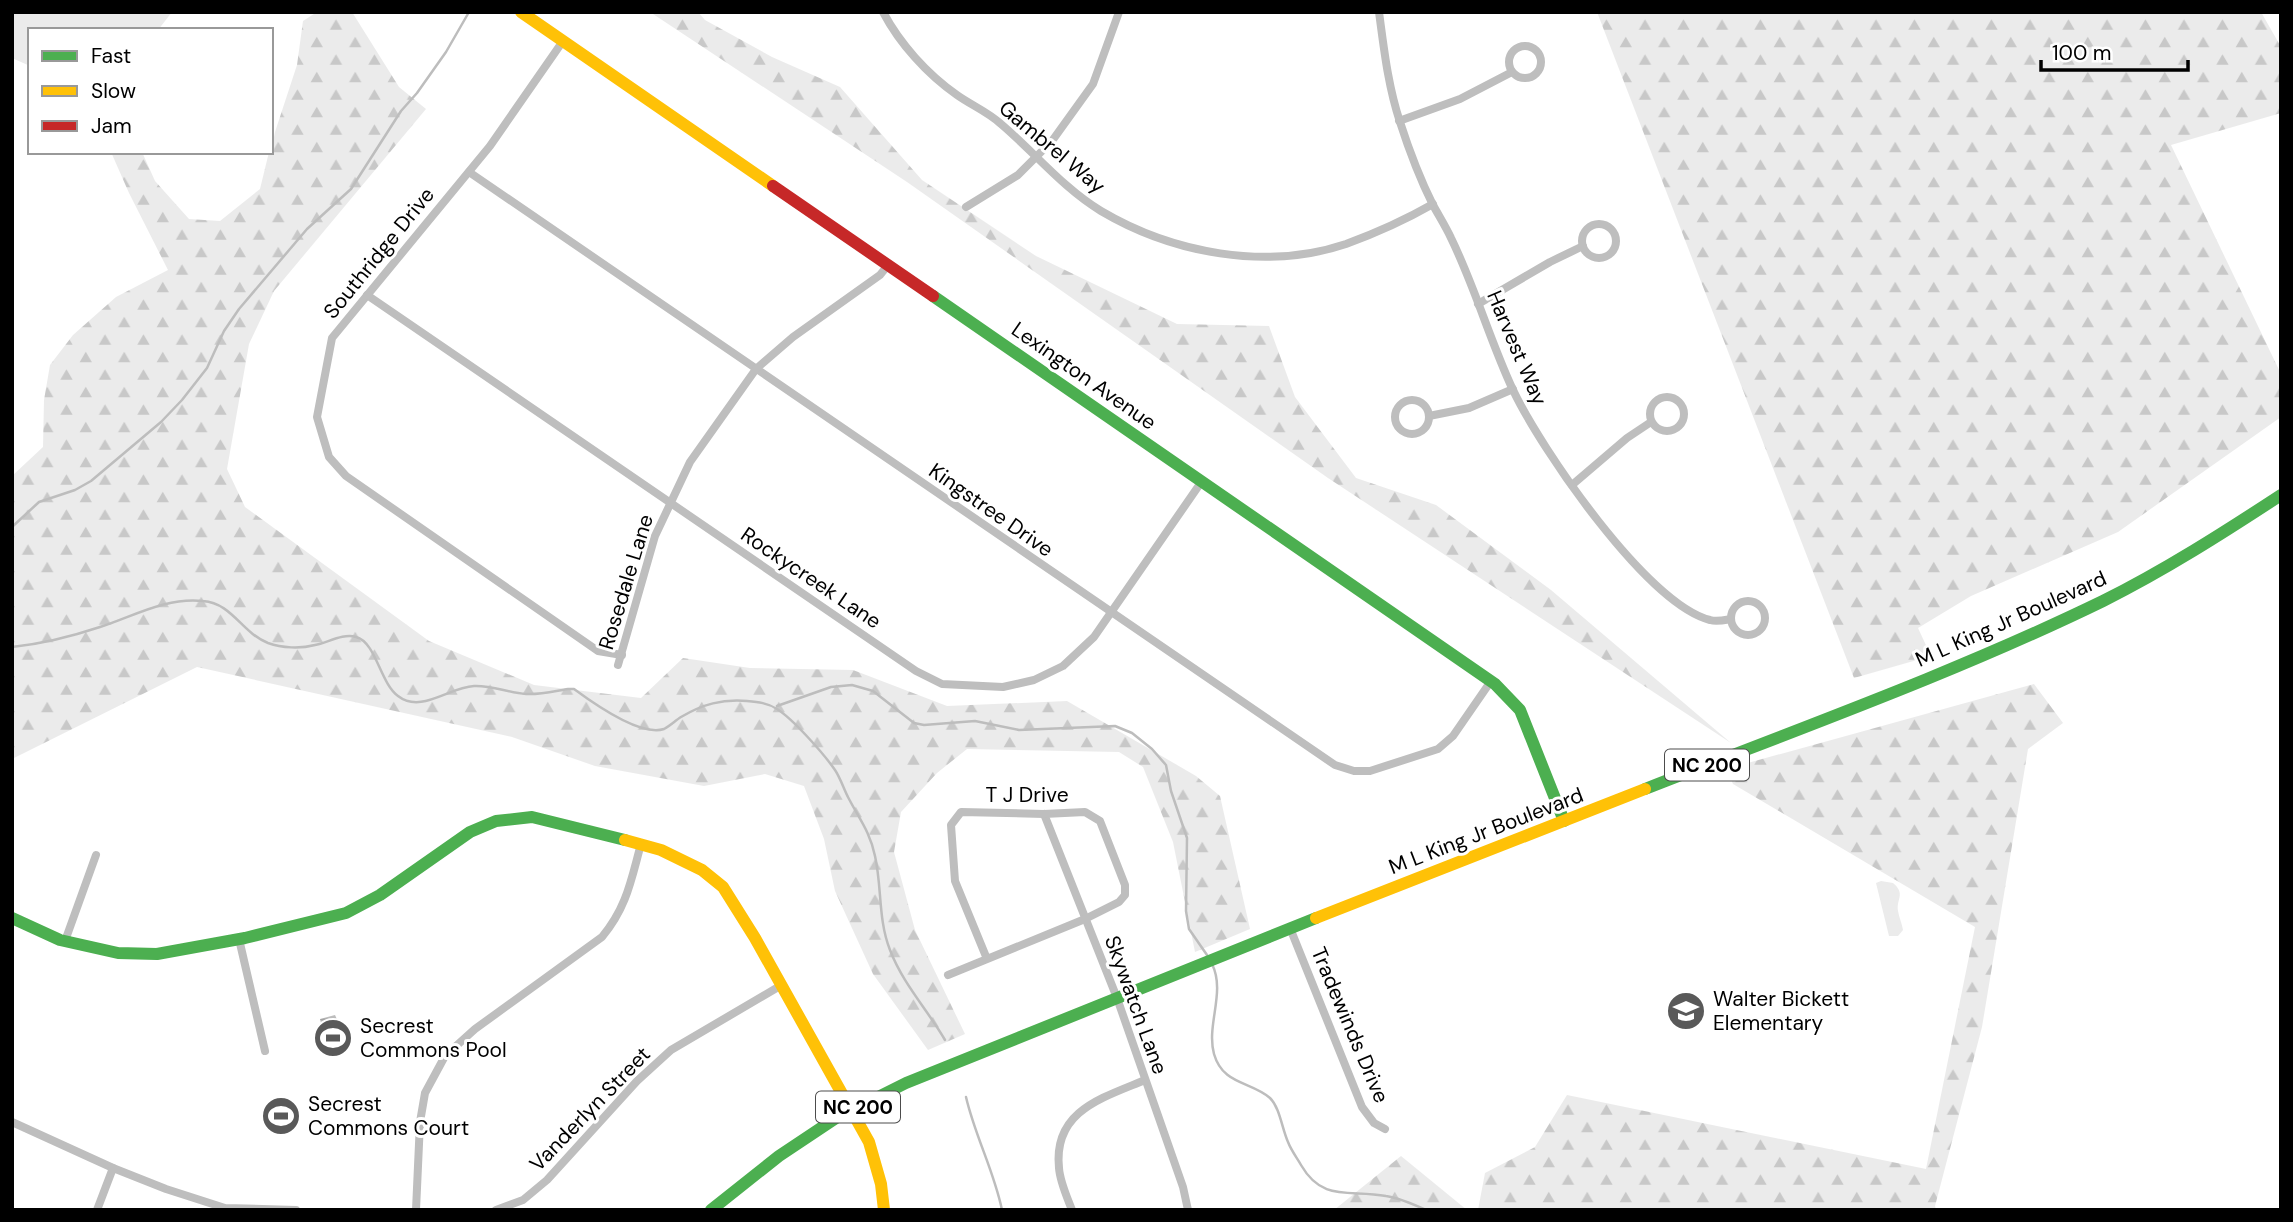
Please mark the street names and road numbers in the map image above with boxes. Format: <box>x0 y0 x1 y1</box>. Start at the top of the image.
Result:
street label: Gambrel Way <box>993 94 1111 200</box>
street label: Southridge Drive <box>317 181 441 325</box>
street label: Harvest Way <box>1480 286 1554 410</box>
street label: Lexington Avenue <box>1006 316 1162 436</box>
street label: Kingstree Drive <box>923 457 1059 563</box>
street label: Rosedale Lane <box>592 511 660 653</box>
street label: Rockycreek Lane <box>735 521 887 635</box>
street label: M L King Jr Boulevard <box>1911 564 2111 674</box>
road number: NC 200 <box>1665 750 1749 780</box>
street label: T J Drive <box>985 781 1069 809</box>
street label: M L King Jr Boulevard <box>1385 781 1587 881</box>
street label: Skywatch Lane <box>1098 932 1174 1078</box>
street label: Tradewinds Drive <box>1305 943 1395 1107</box>
street label: Vanderlyn Street <box>523 1041 657 1177</box>
road number: NC 200 <box>816 1092 900 1122</box>

